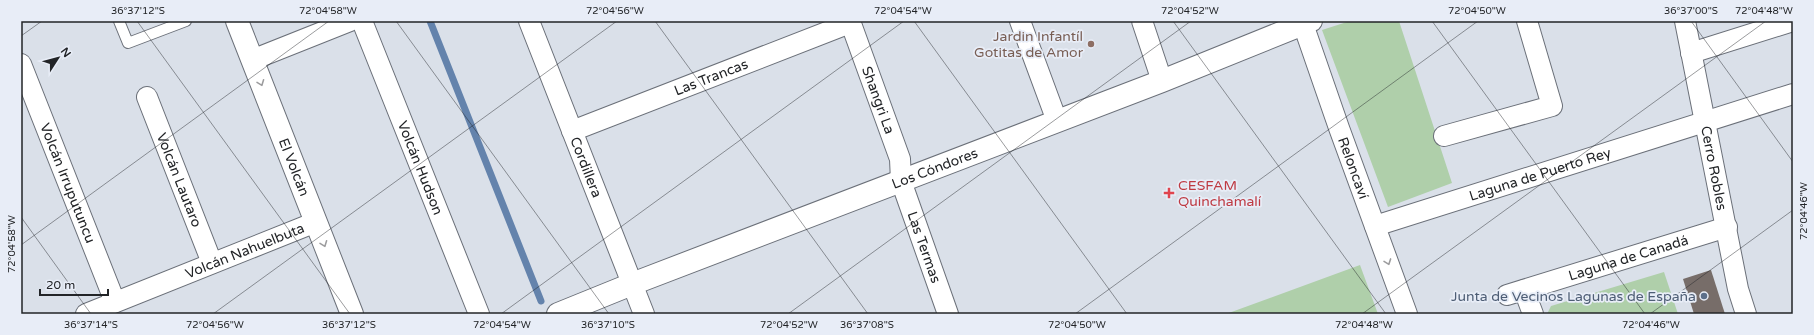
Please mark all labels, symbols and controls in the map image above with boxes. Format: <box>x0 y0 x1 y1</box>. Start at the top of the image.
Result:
text: 36°37'12"S <box>111 5 165 17</box>
text: 72°04'58"W <box>299 5 357 17</box>
text: 72°04'56"W <box>586 5 644 17</box>
text: 72°04'54"W <box>874 5 932 17</box>
text: 72°04'52"W <box>1161 5 1219 17</box>
text: 72°04'50"W <box>1448 5 1506 17</box>
text: 36°37'00"S <box>1664 5 1718 17</box>
text: 72°04'48"W <box>1735 5 1793 17</box>
place label: Jardin Infantíl Gotitas de Amor <box>974 28 1084 61</box>
north arrow <box>38 38 78 78</box>
marker: Jardin Infantíl Gotitas de Amor <box>1086 39 1096 49</box>
text: N <box>58 45 74 60</box>
street label: Las Trancas <box>672 55 751 99</box>
street label: Shangri La <box>859 64 899 136</box>
one-way arrow <box>257 80 265 87</box>
street label: Volcán Hudson <box>394 118 447 217</box>
street label: Volcán Irruputuncu <box>37 121 99 245</box>
street label: Cerro Robles <box>1697 124 1731 212</box>
street label: Volcán Lautaro <box>153 130 206 229</box>
street label: Cordillera <box>567 134 606 200</box>
street label: Reloncaví <box>1335 135 1373 202</box>
street label: El Volcán <box>275 136 313 199</box>
street label: Laguna de Puerto Rey <box>1467 143 1613 204</box>
street label: Los Cóndores <box>889 144 980 192</box>
place label: CESFAM Quinchamalí <box>1178 177 1262 210</box>
text: 72°04'46"W <box>1798 182 1810 240</box>
marker: CESFAM Quinchamalí <box>1163 187 1175 199</box>
street label: Las Termas <box>904 209 945 286</box>
text: 72°04'58"W <box>6 215 18 273</box>
street label: Volcán Nahuelbuta <box>183 219 307 282</box>
street label: Laguna de Canadá <box>1566 231 1690 284</box>
one-way arrow <box>319 240 327 247</box>
one-way arrow <box>1383 259 1391 266</box>
scale bar <box>40 271 108 297</box>
text: 20 m <box>46 278 75 292</box>
place label: Junta de Vecinos Lagunas de España <box>1451 288 1696 305</box>
marker: Junta de Vecinos Lagunas de España <box>1699 291 1709 301</box>
text: 36°37'14"S <box>64 319 118 331</box>
text: 72°04'56"W <box>186 319 244 331</box>
text: 36°37'12"S <box>322 319 376 331</box>
text: 72°04'54"W <box>473 319 531 331</box>
text: 36°37'10"S <box>581 319 635 331</box>
text: 72°04'52"W <box>760 319 818 331</box>
text: 36°37'08"S <box>840 319 894 331</box>
text: 72°04'50"W <box>1048 319 1106 331</box>
text: 72°04'48"W <box>1335 319 1393 331</box>
text: 72°04'46"W <box>1622 319 1680 331</box>

